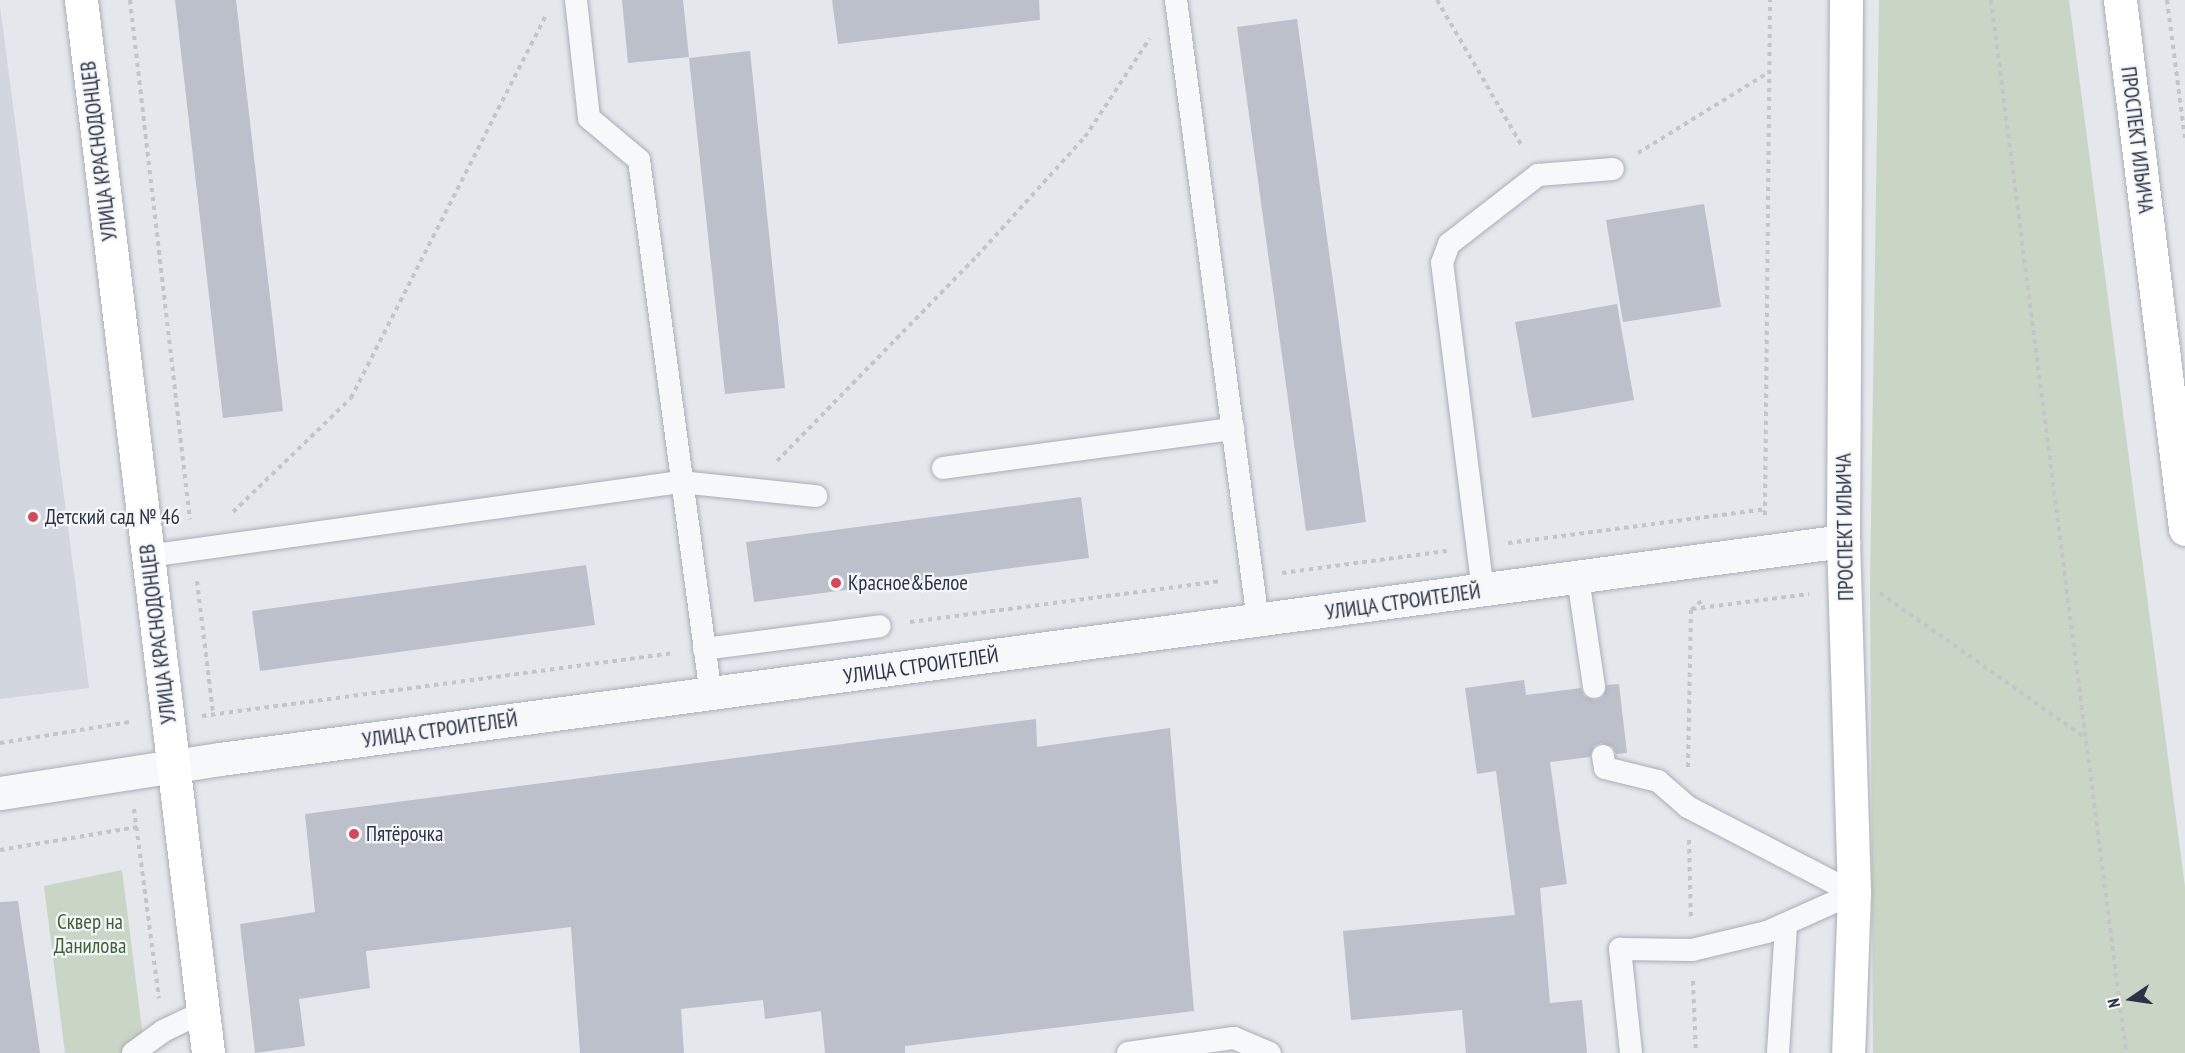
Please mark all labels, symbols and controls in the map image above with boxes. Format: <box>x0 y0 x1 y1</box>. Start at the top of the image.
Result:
street label: УЛИЦА КРАСНОДОНЦЕВ <box>75 59 123 243</box>
street label: ПРОСПЕКТ ИЛЬИЧА <box>2115 65 2159 215</box>
street label: ПРОСПЕКТ ИЛЬИЧА <box>1831 453 1859 601</box>
place label: Детский сад № 46 <box>45 504 180 530</box>
marker: Детский сад № 46 <box>26 510 40 524</box>
street label: УЛИЦА КРАСНОДОНЦЕВ <box>134 542 182 726</box>
place label: Красное&Белое <box>848 570 968 596</box>
marker: Красное&Белое <box>829 576 843 590</box>
street label: УЛИЦА СТРОИТЕЛЕЙ <box>1323 579 1483 625</box>
street label: УЛИЦА СТРОИТЕЛЕЙ <box>841 643 1001 689</box>
street label: УЛИЦА СТРОИТЕЛЕЙ <box>360 707 520 753</box>
place label: Пятёрочка <box>366 821 443 847</box>
marker: Пятёрочка <box>347 827 361 841</box>
park label: Сквер на Данилова <box>54 909 126 959</box>
north arrow <box>2101 969 2161 1029</box>
text: N <box>2103 997 2124 1010</box>

